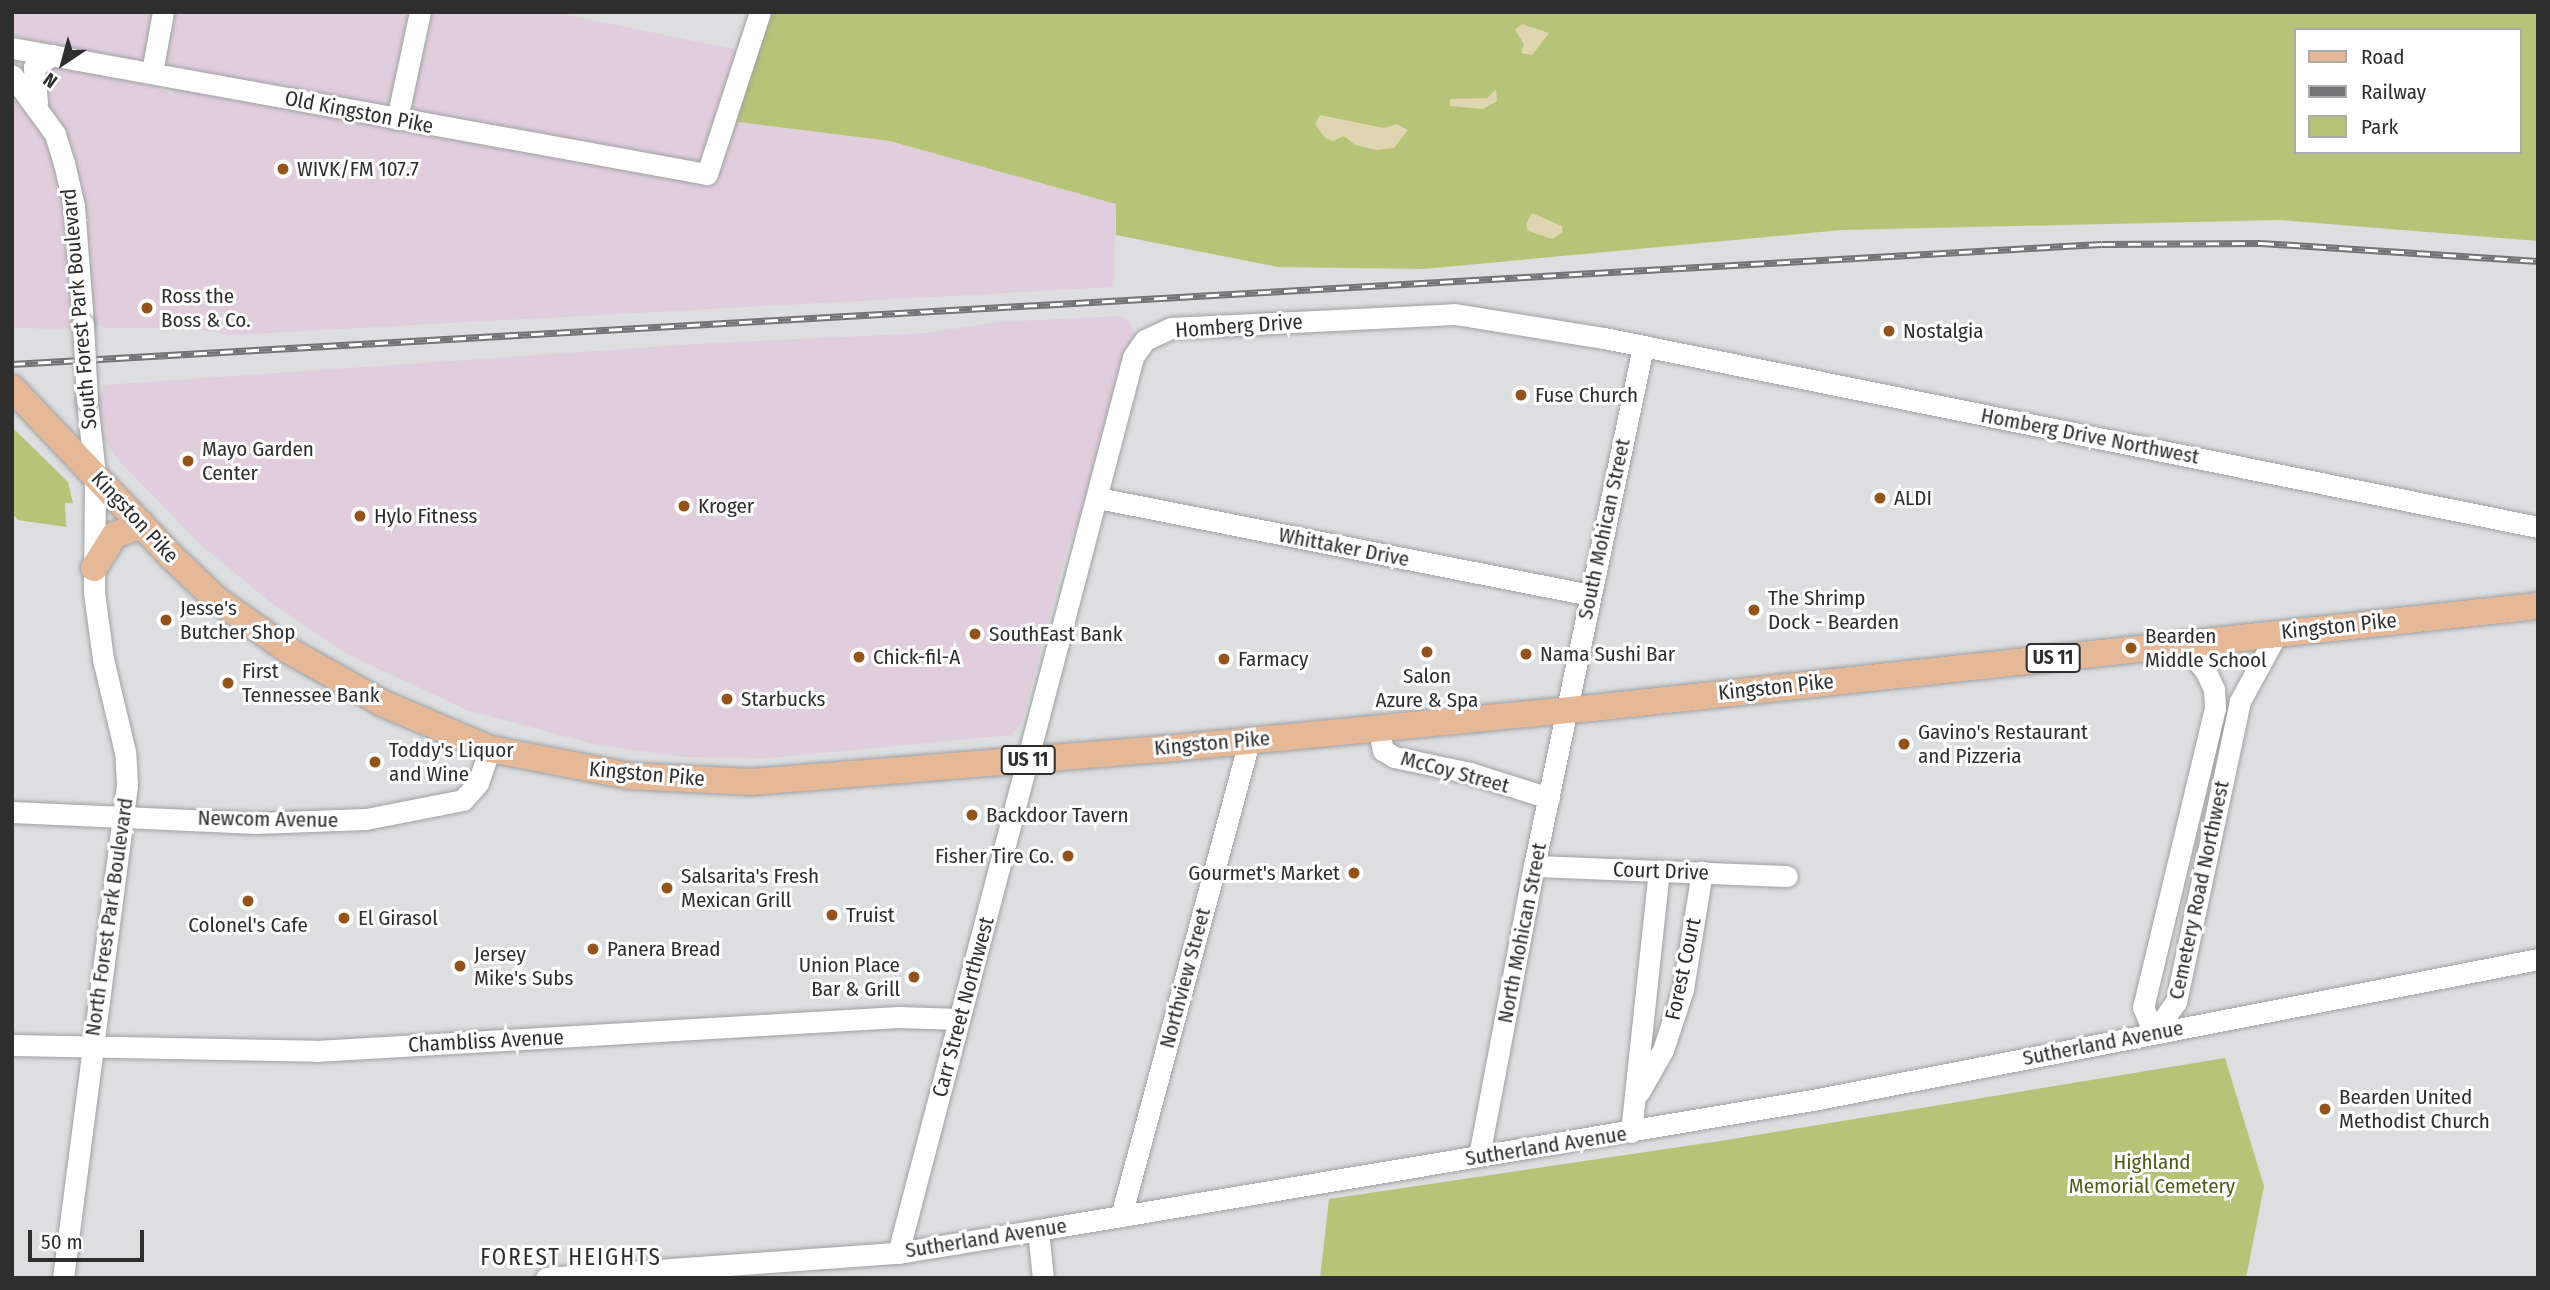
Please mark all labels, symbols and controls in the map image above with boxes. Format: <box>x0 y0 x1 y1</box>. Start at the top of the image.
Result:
north arrow <box>28 28 98 98</box>
legend <box>2294 28 2522 154</box>
text: Road <box>2361 44 2405 70</box>
text: N <box>39 68 62 93</box>
text: Railway <box>2361 79 2426 105</box>
street label: Old Kingston Pike <box>283 85 435 139</box>
text: Park <box>2361 114 2398 140</box>
place label: WIVK/FM 107.7 <box>297 156 419 182</box>
marker: WIVK/FM 107.7 <box>275 161 291 177</box>
street label: South Forest Park Boulevard <box>56 188 102 430</box>
place label: Ross the Boss & Co. <box>161 283 251 333</box>
marker: Ross the Boss & Co. <box>139 300 155 316</box>
street label: Homberg Drive <box>1174 309 1304 343</box>
place label: Nostalgia <box>1903 318 1984 344</box>
marker: Nostalgia <box>1881 323 1897 339</box>
place label: Fuse Church <box>1535 382 1638 408</box>
marker: Fuse Church <box>1513 387 1529 403</box>
street label: Homberg Drive Northwest <box>1979 402 2201 470</box>
place label: Mayo Garden Center <box>202 436 314 486</box>
street label: South Mohican Street <box>1573 436 1635 622</box>
marker: Mayo Garden Center <box>180 453 196 469</box>
street label: Kingston Pike <box>86 466 184 568</box>
place label: ALDI <box>1894 485 1932 511</box>
marker: ALDI <box>1872 490 1888 506</box>
place label: Kroger <box>698 493 754 519</box>
marker: Kroger <box>676 498 692 514</box>
place label: Hylo Fitness <box>374 503 477 529</box>
marker: Hylo Fitness <box>352 508 368 524</box>
street label: Whittaker Drive <box>1276 522 1412 572</box>
place label: The Shrimp Dock - Bearden <box>1768 585 1899 635</box>
place label: Jesse's Butcher Shop <box>180 595 295 645</box>
marker: The Shrimp Dock - Bearden <box>1746 602 1762 618</box>
street label: Kingston Pike <box>2280 607 2398 645</box>
marker: Jesse's Butcher Shop <box>158 612 174 628</box>
place label: SouthEast Bank <box>989 621 1123 647</box>
place label: Bearden Middle School <box>2145 623 2267 673</box>
marker: SouthEast Bank <box>967 626 983 642</box>
marker: Bearden Middle School <box>2123 640 2139 656</box>
place label: Nama Sushi Bar <box>1540 641 1675 667</box>
road number: US 11 <box>2025 642 2081 674</box>
place label: Chick-fil-A <box>873 644 960 670</box>
marker: Salon Azure & Spa <box>1419 644 1435 660</box>
place label: Farmacy <box>1238 646 1308 672</box>
marker: Nama Sushi Bar <box>1518 646 1534 662</box>
marker: Chick-fil-A <box>851 649 867 665</box>
marker: Farmacy <box>1216 651 1232 667</box>
place label: First Tennessee Bank <box>242 658 379 708</box>
place label: Salon Azure & Spa <box>1376 663 1478 713</box>
street label: Kingston Pike <box>1717 668 1835 706</box>
marker: First Tennessee Bank <box>220 675 236 691</box>
place label: Starbucks <box>741 686 826 712</box>
marker: Starbucks <box>719 691 735 707</box>
place label: Gavino's Restaurant and Pizzeria <box>1918 719 2088 769</box>
street label: Kingston Pike <box>1153 725 1271 761</box>
marker: Gavino's Restaurant and Pizzeria <box>1896 736 1912 752</box>
place label: Toddy's Liquor and Wine <box>389 737 514 787</box>
road number: US 11 <box>1000 744 1056 776</box>
street label: McCoy Street <box>1398 745 1512 799</box>
marker: Toddy's Liquor and Wine <box>367 754 383 770</box>
street label: Kingston Pike <box>588 756 706 792</box>
street label: Cemetery Road Northwest <box>2163 778 2235 1002</box>
street label: North Forest Park Boulevard <box>80 796 138 1038</box>
place label: Backdoor Tavern <box>986 802 1129 828</box>
street label: Newcom Avenue <box>197 805 339 833</box>
marker: Backdoor Tavern <box>964 807 980 823</box>
street label: North Mohican Street <box>1492 841 1552 1025</box>
place label: Fisher Tire Co. <box>935 843 1054 869</box>
marker: Fisher Tire Co. <box>1060 848 1076 864</box>
street label: Court Drive <box>1613 857 1709 885</box>
place label: Gourmet's Market <box>1188 860 1340 886</box>
place label: Salsarita's Fresh Mexican Grill <box>681 863 819 913</box>
marker: Gourmet's Market <box>1346 865 1362 881</box>
marker: Salsarita's Fresh Mexican Grill <box>659 880 675 896</box>
marker: Colonel's Cafe <box>240 893 256 909</box>
place label: Truist <box>846 902 895 928</box>
place label: El Girasol <box>358 905 438 931</box>
street label: Northview Street <box>1154 905 1216 1051</box>
marker: Truist <box>824 907 840 923</box>
marker: El Girasol <box>336 910 352 926</box>
place label: Colonel's Cafe <box>188 912 308 938</box>
street label: Carr Street Northwest <box>927 914 999 1100</box>
street label: Forest Court <box>1660 916 1706 1022</box>
place label: Panera Bread <box>607 936 720 962</box>
place label: Jersey Mike's Subs <box>474 941 573 991</box>
marker: Panera Bread <box>585 941 601 957</box>
place label: Union Place Bar & Grill <box>799 952 900 1002</box>
marker: Jersey Mike's Subs <box>452 958 468 974</box>
marker: Union Place Bar & Grill <box>906 969 922 985</box>
street label: Sutherland Avenue <box>2021 1015 2185 1071</box>
street label: Chambliss Avenue <box>408 1024 564 1058</box>
place label: Bearden United Methodist Church <box>2339 1084 2490 1134</box>
marker: Bearden United Methodist Church <box>2317 1101 2333 1117</box>
street label: Sutherland Avenue <box>1463 1121 1629 1171</box>
park label: Highland Memorial Cemetery <box>2069 1149 2235 1199</box>
street label: Sutherland Avenue <box>903 1213 1069 1263</box>
scale bar <box>32 1216 147 1260</box>
text: 50 m <box>41 1229 83 1255</box>
district label: FOREST HEIGHTS <box>482 1243 660 1271</box>

